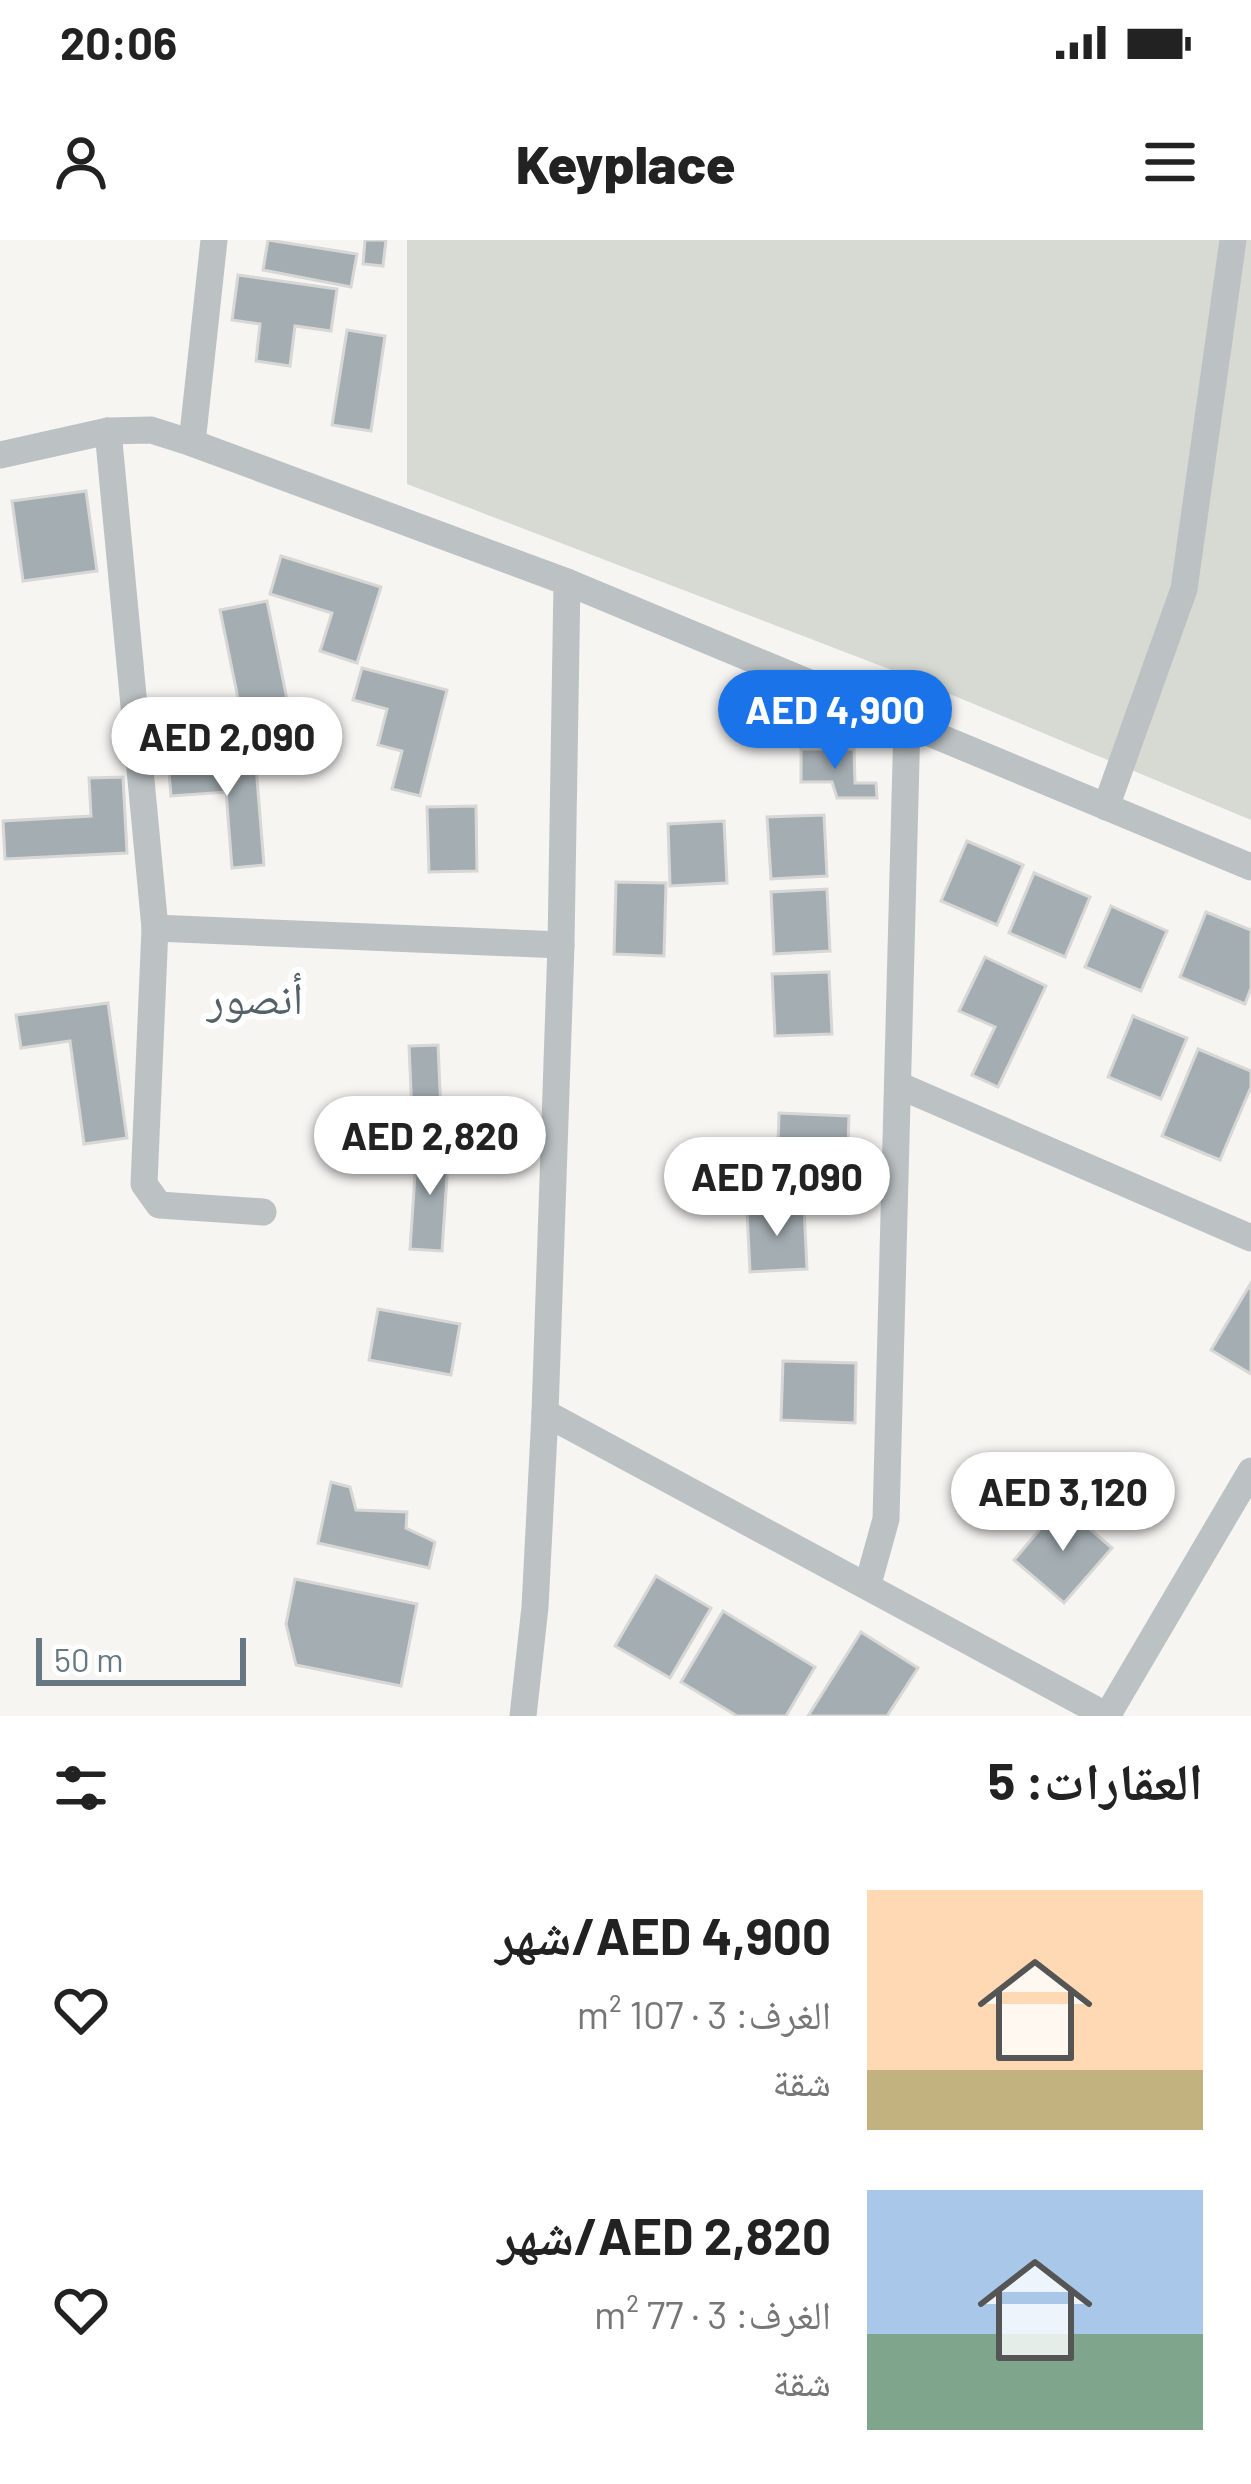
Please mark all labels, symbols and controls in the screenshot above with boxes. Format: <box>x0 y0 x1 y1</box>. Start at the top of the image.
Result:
text: 20:06 <box>60 15 177 69</box>
icon: person <box>48 129 114 195</box>
icon: menu <box>1137 129 1203 195</box>
text: Keyplace <box>516 130 735 195</box>
pin: AED 4,900 <box>698 670 972 772</box>
text: AED 4,900 <box>745 685 925 732</box>
pin: AED 2,090 <box>90 697 364 799</box>
text: AED 2,090 <box>138 712 316 759</box>
district label: أنصور <box>206 969 303 1023</box>
pin: AED 2,820 <box>293 1096 567 1198</box>
text: AED 2,820 <box>341 1111 519 1158</box>
pin: AED 7,090 <box>640 1137 914 1239</box>
text: AED 7,090 <box>691 1152 863 1199</box>
pin: AED 3,120 <box>926 1452 1200 1554</box>
text: AED 3,120 <box>978 1467 1148 1514</box>
scale bar <box>36 1632 246 1685</box>
text: 50 m <box>54 1639 124 1679</box>
text: العقارات: 5 <box>988 1749 1203 1810</box>
icon: filters <box>48 1755 114 1821</box>
text: AED 4,900/شهر <box>495 1904 831 1965</box>
icon: home <box>963 1938 1107 2082</box>
icon: heart <box>48 1977 114 2043</box>
text: الغرف: 3 · 107 m² <box>577 1990 831 2037</box>
text: شقة <box>773 2057 831 2104</box>
text: AED 2,820/شهر <box>498 2204 831 2265</box>
icon: home <box>963 2238 1107 2382</box>
icon: heart <box>48 2277 114 2343</box>
text: الغرف: 3 · 77 m² <box>594 2290 831 2337</box>
text: شقة <box>773 2357 831 2404</box>

